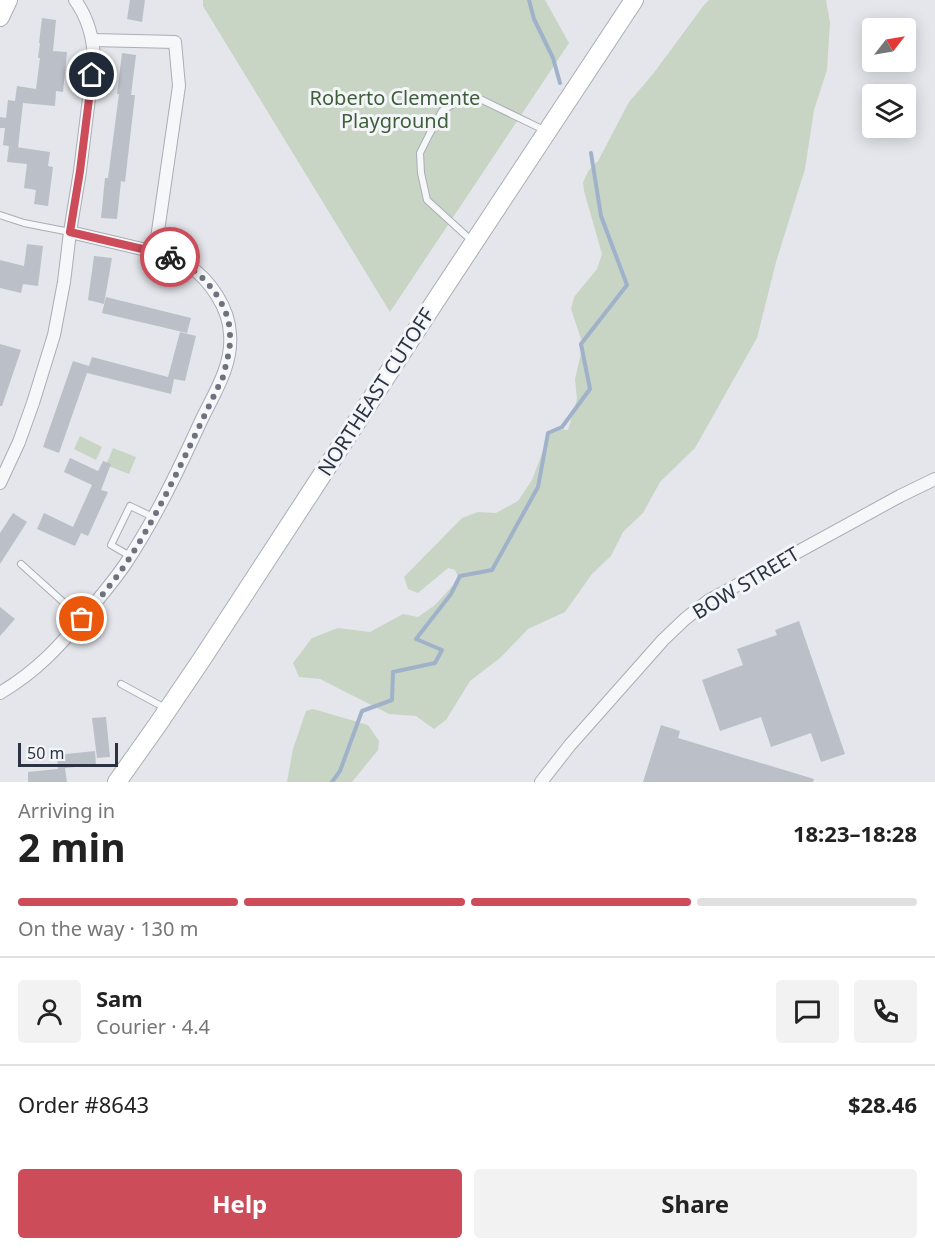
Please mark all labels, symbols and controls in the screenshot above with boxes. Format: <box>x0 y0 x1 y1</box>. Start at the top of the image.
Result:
north arrow <box>862 18 916 72</box>
map controls <box>862 18 916 138</box>
pin <box>66 49 117 100</box>
icon: home <box>75 58 108 91</box>
park label: Roberto Clemente Playground <box>310 84 480 134</box>
button: layers <box>862 84 916 138</box>
courier <box>140 227 200 287</box>
icon: bike <box>154 241 187 274</box>
street label: NORTHEAST CUTOFF <box>311 303 440 481</box>
street label: BOW STREET <box>687 540 804 625</box>
pin <box>56 593 107 644</box>
icon: bag <box>65 602 98 635</box>
scale bar <box>18 740 118 768</box>
text: 50 m <box>27 742 64 764</box>
text: Arriving in <box>18 797 115 824</box>
text: 18:23–18:28 <box>793 818 917 848</box>
text: 2 min <box>18 820 125 873</box>
text: On the way · 130 m <box>18 915 198 942</box>
button: person <box>18 980 81 1043</box>
button: chat <box>776 980 839 1043</box>
button: phone <box>854 980 917 1043</box>
text: Sam <box>96 983 143 1013</box>
text: Courier · 4.4 <box>96 1013 210 1040</box>
text: Order #8643 <box>18 1089 149 1119</box>
text: $28.46 <box>848 1089 917 1119</box>
button: Help <box>18 1169 462 1238</box>
button: Share <box>474 1169 917 1238</box>

